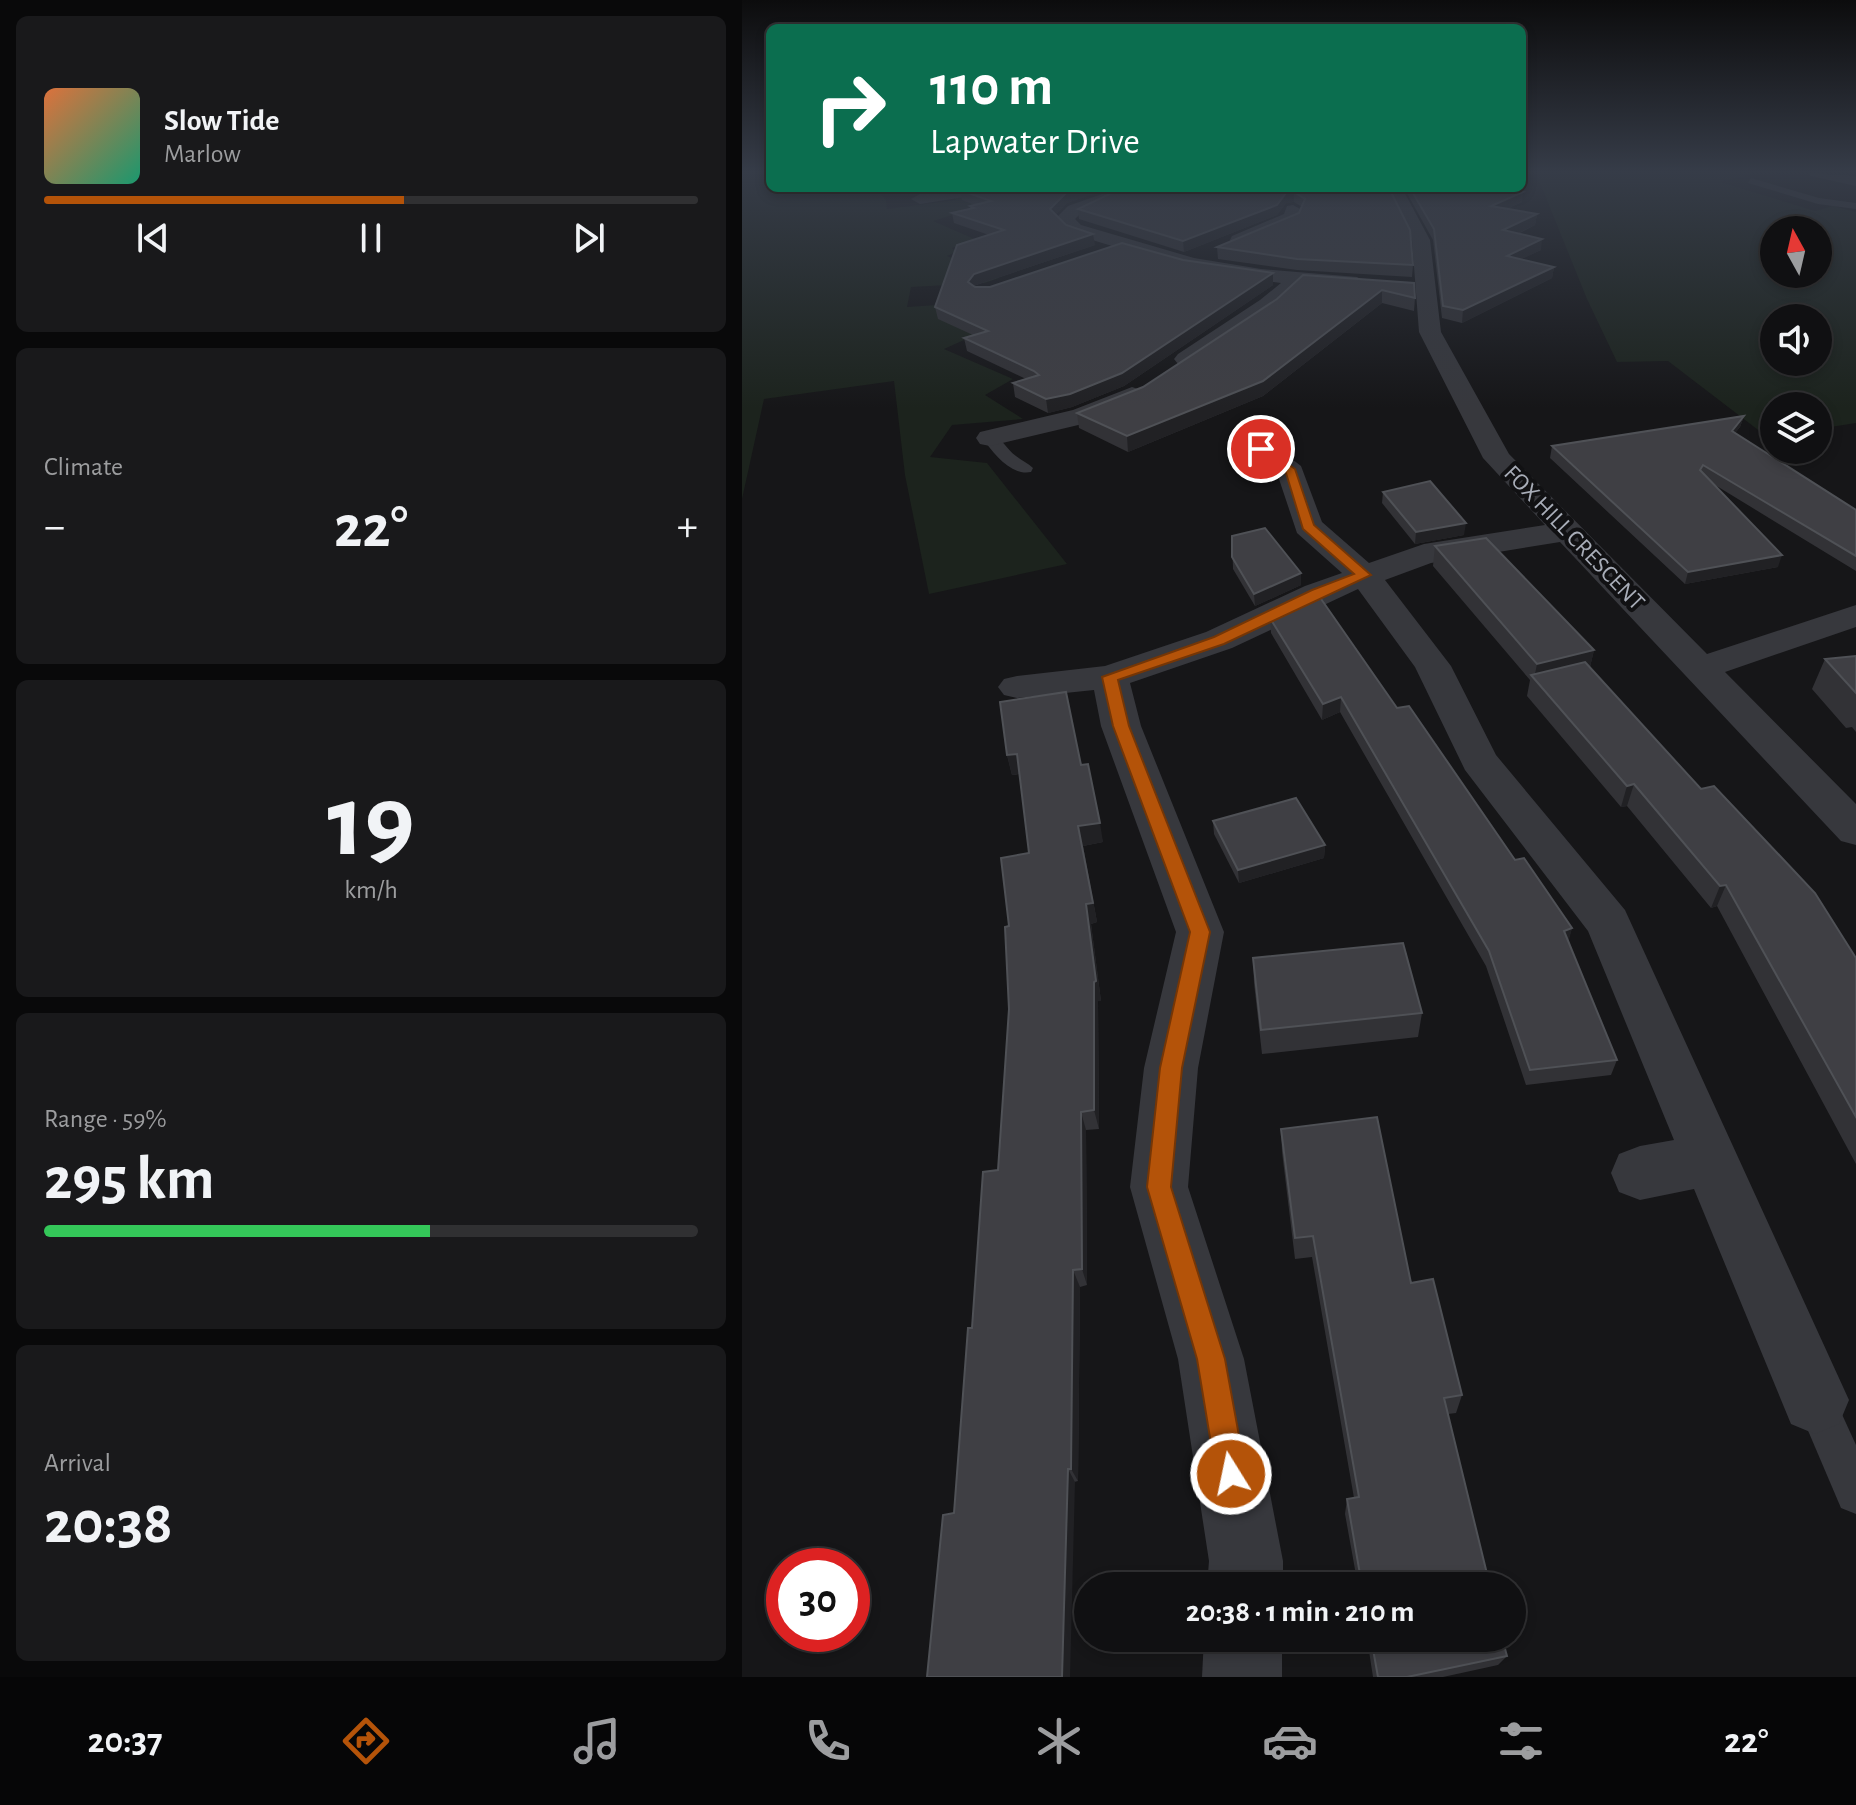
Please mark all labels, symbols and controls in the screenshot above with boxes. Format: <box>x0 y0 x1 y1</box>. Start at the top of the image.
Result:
icon: right <box>798 56 902 160</box>
text: 110 m <box>930 59 1053 115</box>
text: Slow Tide <box>164 106 279 136</box>
text: Lapwater Drive <box>930 124 1140 160</box>
text: Marlow <box>164 141 241 167</box>
icon: previous <box>131 216 175 260</box>
icon: pause <box>349 216 393 260</box>
icon: next <box>567 216 611 260</box>
north arrow <box>1760 216 1832 288</box>
map controls <box>1760 216 1832 464</box>
button: sound <box>1760 304 1832 376</box>
button: layers <box>1760 392 1832 464</box>
pin <box>1227 415 1295 483</box>
icon: arrive <box>1239 427 1283 471</box>
text: Climate <box>44 454 123 480</box>
street label: FOX HILL CRESCENT <box>1499 461 1649 615</box>
text: 22° <box>334 498 408 558</box>
text: − <box>44 505 65 549</box>
text: + <box>677 505 698 549</box>
text: 19 <box>327 771 415 875</box>
text: km/h <box>344 877 398 903</box>
text: Range · 59% <box>44 1106 167 1132</box>
text: 295 km <box>44 1150 214 1210</box>
position arrow <box>1189 1432 1273 1516</box>
text: Arrival <box>44 1450 111 1476</box>
text: 20:38 <box>44 1494 173 1554</box>
speed limit sign: 30 <box>766 1548 870 1652</box>
text: 20:38 · 1 min · 210 m <box>1186 1597 1414 1627</box>
icon: directions <box>338 1713 394 1769</box>
icon: music <box>569 1713 625 1769</box>
icon: phone <box>800 1713 856 1769</box>
icon: climate <box>1031 1713 1087 1769</box>
icon: car <box>1262 1713 1318 1769</box>
icon: filters <box>1493 1713 1549 1769</box>
text: 20:37 <box>88 1723 163 1759</box>
text: 22° <box>1724 1723 1768 1759</box>

